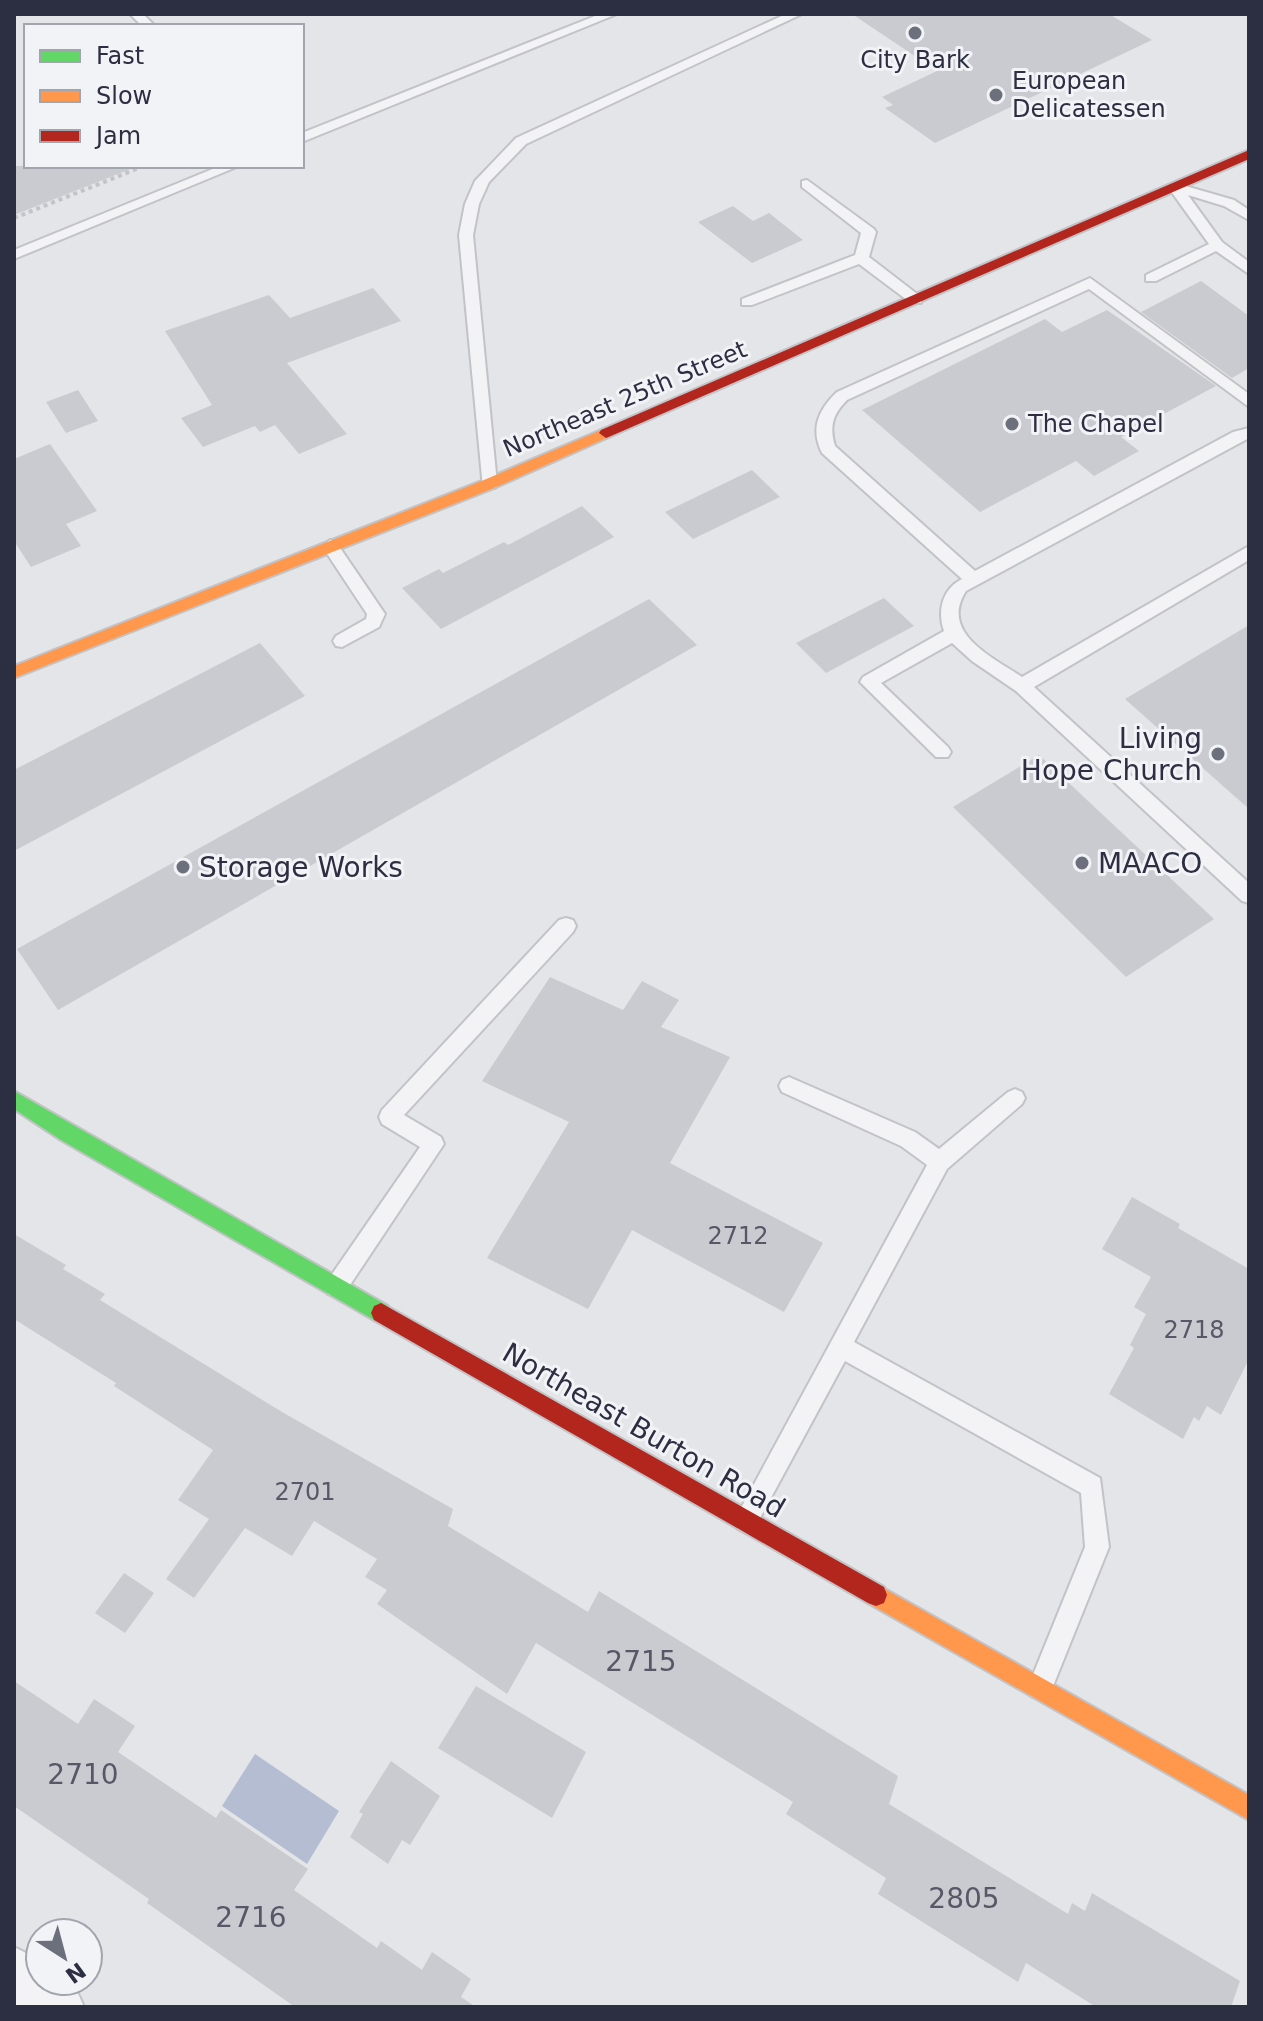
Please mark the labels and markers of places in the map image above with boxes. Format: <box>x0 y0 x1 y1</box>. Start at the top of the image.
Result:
marker: City Bark <box>906 24 924 42</box>
place label: City Bark <box>860 46 970 74</box>
place label: European Delicatessen <box>1012 67 1166 123</box>
marker: European Delicatessen <box>987 86 1005 104</box>
place label: The Chapel <box>1027 410 1164 438</box>
marker: The Chapel <box>1003 415 1021 433</box>
place label: Living Hope Church <box>1021 722 1202 787</box>
marker: Living Hope Church <box>1209 745 1227 763</box>
place label: MAACO <box>1098 847 1202 880</box>
place label: Storage Works <box>199 851 403 884</box>
marker: MAACO <box>1073 854 1091 872</box>
marker: Storage Works <box>174 858 192 876</box>

